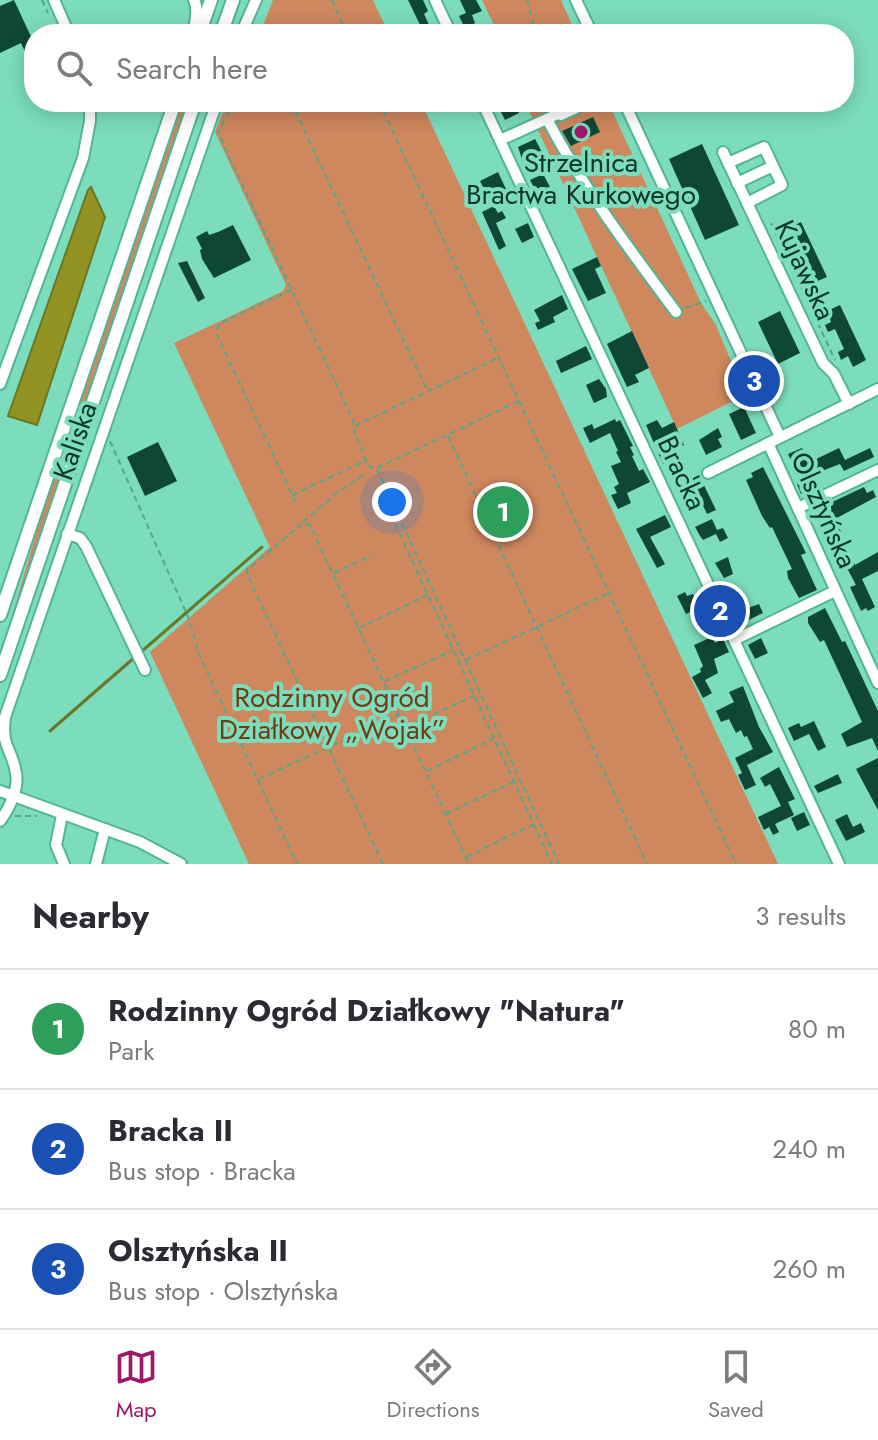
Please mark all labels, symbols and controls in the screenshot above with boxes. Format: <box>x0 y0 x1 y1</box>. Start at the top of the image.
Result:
search box <box>24 24 854 112</box>
icon: search <box>52 46 96 90</box>
text: Search here <box>116 47 268 90</box>
marker: Strzelnica Bractwa Kurkowego <box>572 123 590 141</box>
place label: Strzelnica Bractwa Kurkowego <box>466 142 696 215</box>
street label: Kujawska <box>764 213 846 327</box>
pin: 3 <box>728 351 780 411</box>
street label: Kaliska <box>43 396 107 486</box>
street label: Bracka <box>647 429 717 517</box>
street label: Olsztyńska <box>780 445 868 575</box>
your location <box>372 482 412 522</box>
pin: 1 <box>477 482 529 542</box>
pin: 2 <box>694 581 746 641</box>
park label: Rodzinny Ogród Działkowy „Wojak” <box>219 677 445 750</box>
text: Nearby <box>32 892 149 941</box>
text: 3 results <box>755 897 846 935</box>
text: Rodzinny Ogród Działkowy "Natura" <box>108 989 625 1032</box>
text: 1 <box>51 1010 65 1048</box>
text: 80 m <box>788 1010 846 1048</box>
text: Park <box>108 1032 154 1070</box>
text: Bracka II <box>108 1109 233 1152</box>
text: 2 <box>49 1130 67 1168</box>
text: 240 m <box>772 1130 846 1168</box>
text: Bus stop · Bracka <box>108 1152 296 1190</box>
text: Olsztyńska II <box>108 1229 288 1272</box>
text: 3 <box>50 1250 66 1288</box>
text: 260 m <box>773 1250 846 1288</box>
text: Bus stop · Olsztyńska <box>108 1272 338 1310</box>
tab: Map <box>114 1345 158 1425</box>
tab: Directions <box>387 1345 480 1425</box>
tab: Saved <box>708 1345 764 1425</box>

